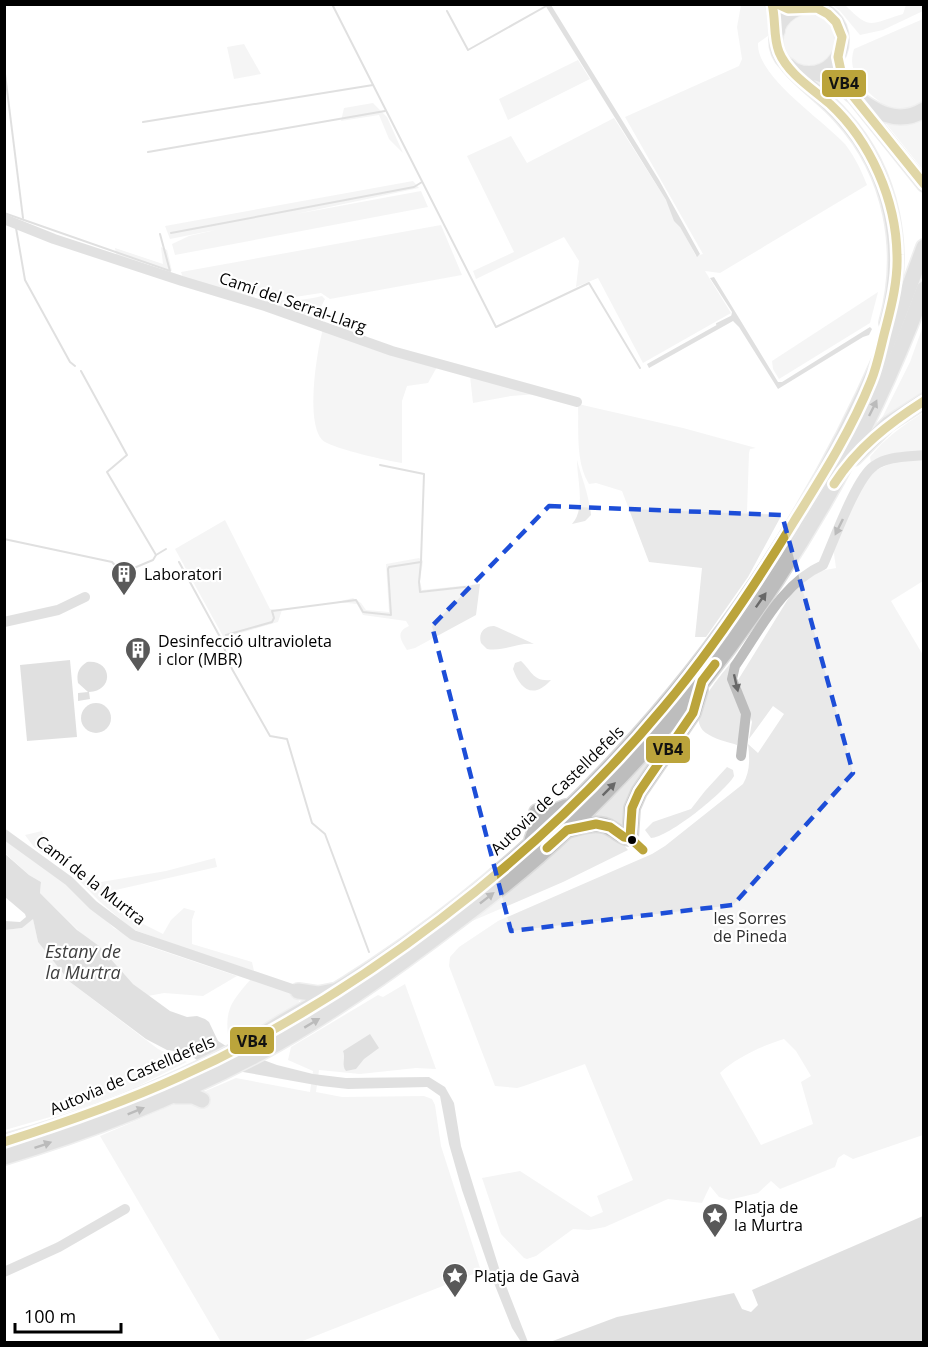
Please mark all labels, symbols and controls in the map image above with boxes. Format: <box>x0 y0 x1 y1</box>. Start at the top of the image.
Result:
line badge: VB4 <box>821 69 867 98</box>
text: VB4 <box>829 72 859 94</box>
street label: Camí del Serral-Llarg <box>216 266 370 338</box>
one-way arrow <box>868 399 878 417</box>
one-way arrow <box>834 519 843 536</box>
building icon: Laboratori <box>109 559 139 597</box>
place label: Laboratori <box>144 563 222 585</box>
one-way arrow <box>755 592 767 608</box>
place label: Desinfecció ultravioleta i clor (MBR) <box>158 630 332 670</box>
building icon: Desinfecció ultravioleta i clor (MBR) <box>123 635 153 673</box>
one-way arrow <box>732 674 741 693</box>
street label: Autovia de Castelldefels <box>486 720 628 860</box>
line badge: VB4 <box>645 735 691 764</box>
text: VB4 <box>653 738 683 760</box>
one-way arrow <box>601 782 615 796</box>
street label: Camí de la Murtra <box>31 830 151 930</box>
unlabelled marker <box>626 834 638 846</box>
one-way arrow <box>479 892 495 904</box>
park label: les Sorres de Pineda <box>713 907 787 947</box>
water label: Estany de la Murtra <box>45 939 121 984</box>
one-way arrow <box>304 1018 320 1029</box>
line badge: VB4 <box>229 1026 275 1055</box>
street label: Autovia de Castelldefels <box>46 1030 218 1120</box>
text: VB4 <box>237 1030 267 1052</box>
one-way arrow <box>127 1106 145 1116</box>
one-way arrow <box>34 1140 52 1150</box>
place label: Platja de la Murtra <box>734 1196 803 1236</box>
place icon: Platja de la Murtra <box>700 1201 730 1239</box>
place icon: Platja de Gavà <box>440 1261 470 1299</box>
place label: Platja de Gavà <box>474 1265 580 1287</box>
scale bar <box>15 1296 122 1334</box>
text: 100 m <box>24 1304 76 1328</box>

